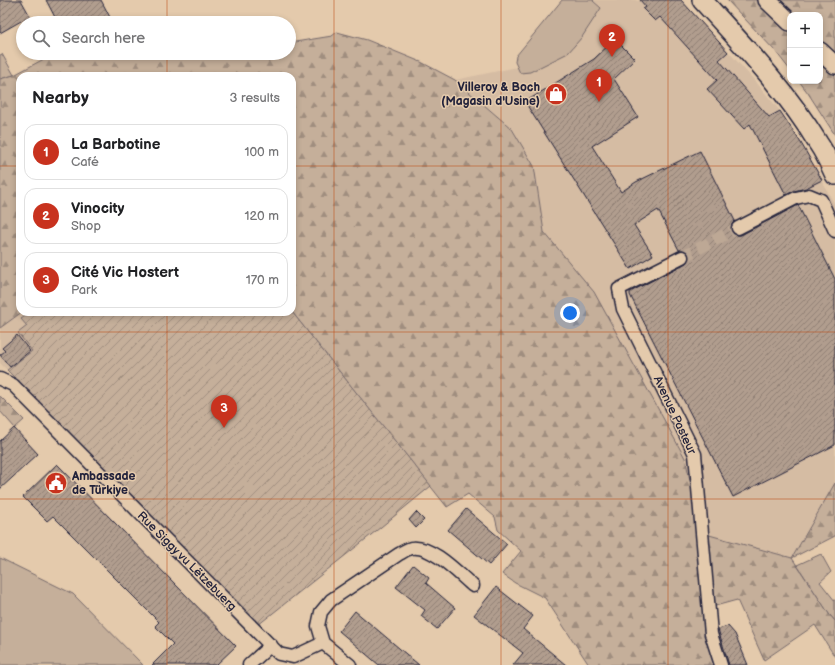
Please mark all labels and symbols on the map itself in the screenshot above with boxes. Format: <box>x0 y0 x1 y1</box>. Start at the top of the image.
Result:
pin: 2 <box>599 24 625 57</box>
pin: 1 <box>586 69 612 102</box>
place label: Villeroy & Boch (Magasin d'Usine) <box>441 80 540 109</box>
shop icon: Villeroy & Boch (Magasin d'Usine) <box>543 81 569 107</box>
your location <box>560 303 580 323</box>
street label: Avenue Pasteur <box>650 374 700 457</box>
pin: 3 <box>211 395 237 428</box>
place label: Ambassade de Türkiye <box>71 469 136 498</box>
public building icon: Ambassade de Türkiye <box>43 470 69 496</box>
street label: Rue Siggy vu Lëtzebuerg <box>134 509 240 614</box>

